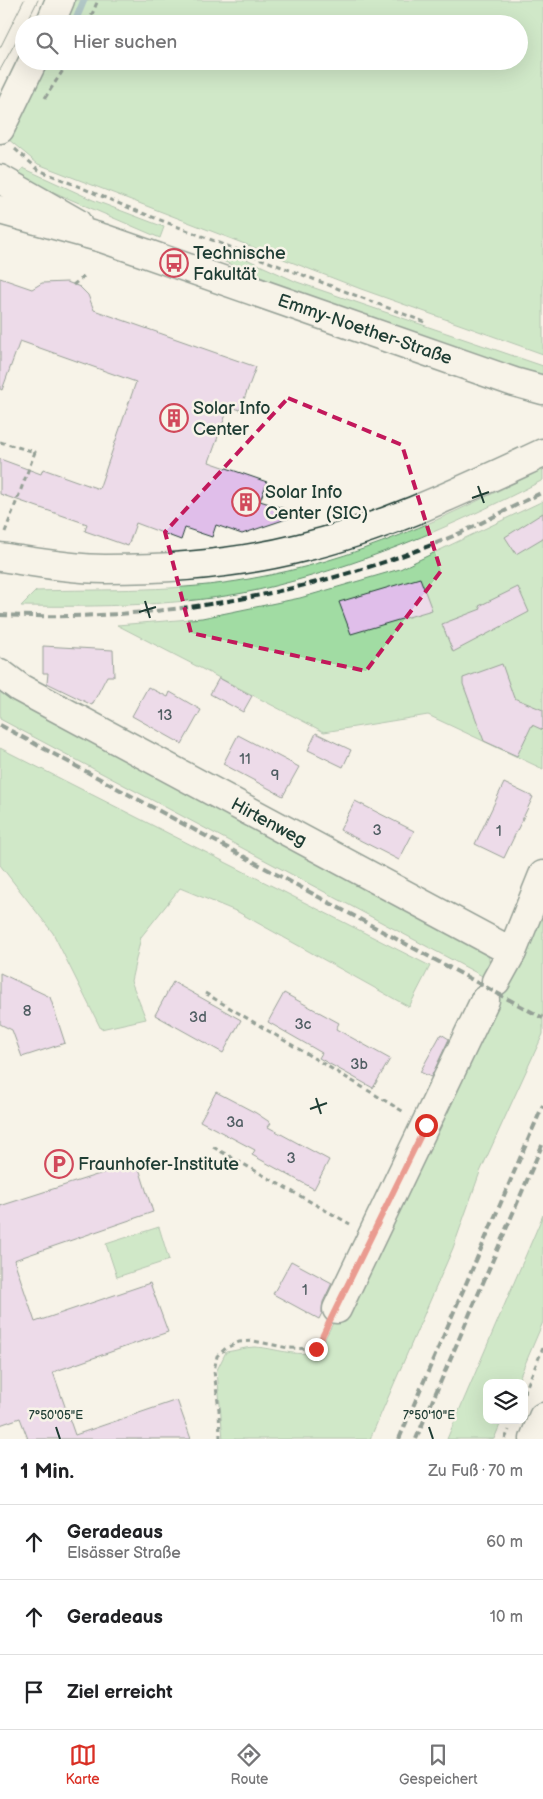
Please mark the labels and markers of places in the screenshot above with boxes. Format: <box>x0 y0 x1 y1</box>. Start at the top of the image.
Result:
place label: Technische Fakultät <box>193 243 286 285</box>
bus stop icon: Technische Fakultät <box>159 248 189 278</box>
place label: Solar Info Center <box>193 398 271 440</box>
building icon: Solar Info Center <box>159 403 189 433</box>
place label: Solar Info Center (SIC) <box>265 482 368 524</box>
building icon: Solar Info Center (SIC) <box>231 487 261 517</box>
parking icon: Fraunhofer-Institute <box>44 1149 74 1179</box>
place label: Fraunhofer-Institute <box>78 1154 239 1175</box>

